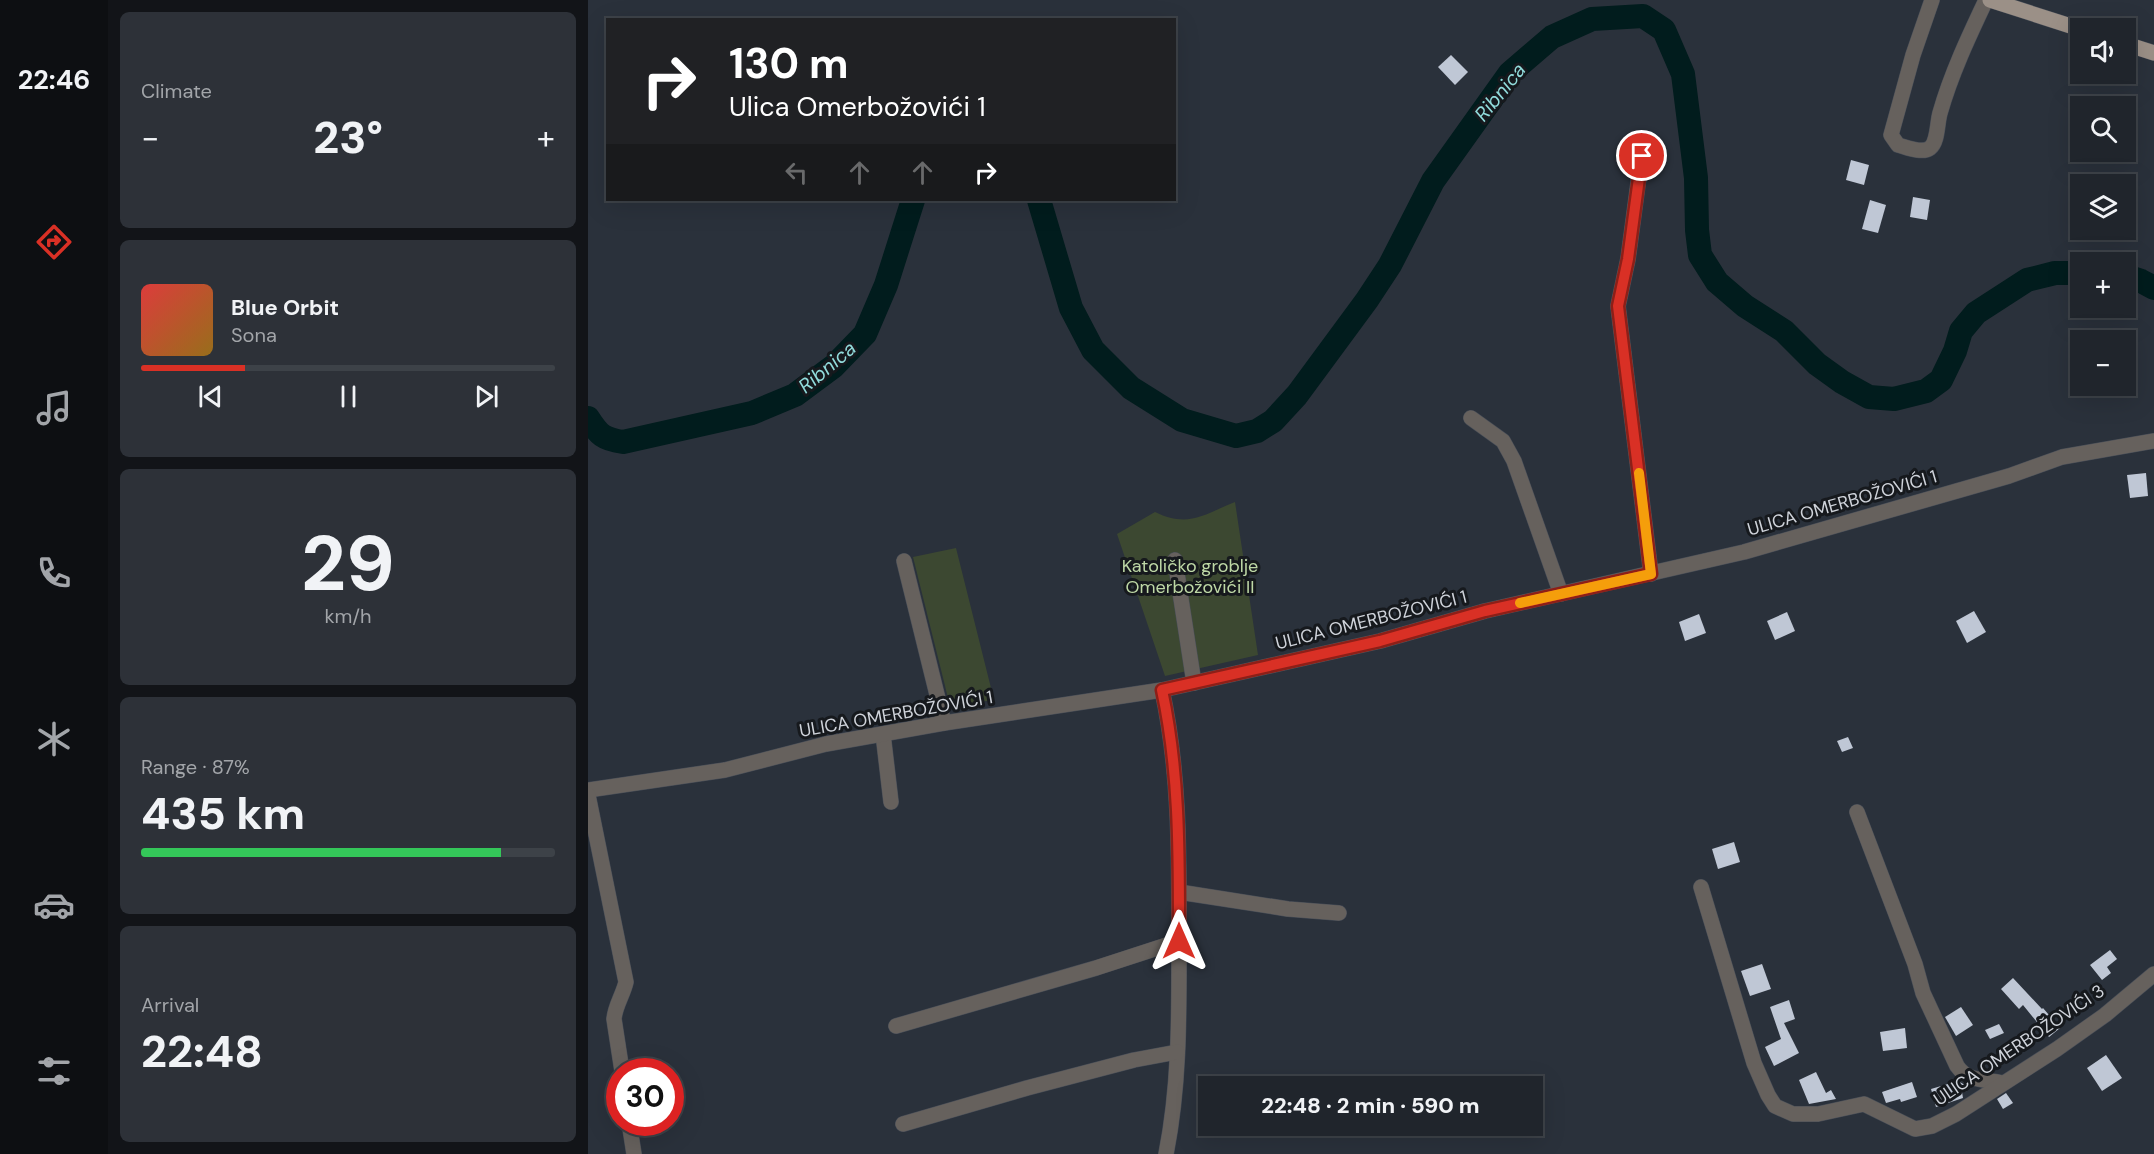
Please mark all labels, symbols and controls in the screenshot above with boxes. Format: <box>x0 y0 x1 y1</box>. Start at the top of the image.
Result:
map controls <box>2070 18 2136 396</box>
button: sound <box>2070 18 2136 84</box>
text: 130 m <box>729 36 849 91</box>
icon: right <box>630 42 708 120</box>
water label: Ribnica <box>1469 57 1531 127</box>
text: 22:46 <box>18 62 90 97</box>
text: Climate <box>141 78 212 104</box>
text: Ulica Omerbožovići 1 <box>729 89 986 124</box>
button: search <box>2070 96 2136 162</box>
text: 23° <box>313 108 383 167</box>
text: − <box>141 116 159 159</box>
text: + <box>537 116 555 159</box>
pin <box>1616 130 1667 181</box>
icon: arrive <box>1625 139 1658 172</box>
icon: left <box>780 156 813 189</box>
icon: ahead <box>843 156 876 189</box>
icon: ahead <box>906 156 939 189</box>
icon: right <box>969 156 1002 189</box>
button: layers <box>2070 174 2136 240</box>
icon: directions <box>33 221 75 263</box>
button: + <box>2070 252 2136 318</box>
text: Blue Orbit <box>231 293 339 322</box>
text: Sona <box>231 322 277 348</box>
button: − <box>2070 330 2136 396</box>
water label: Ribnica <box>793 335 861 399</box>
icon: previous <box>194 380 227 413</box>
icon: pause <box>332 380 365 413</box>
icon: next <box>470 380 503 413</box>
icon: music <box>33 387 75 429</box>
street label: ULICA OMERBOŽOVIĆI 1 <box>1744 464 1940 542</box>
text: 29 <box>301 513 395 614</box>
icon: phone <box>33 552 75 594</box>
park label: Katoličko groblje Omerbožovići II <box>1122 554 1258 599</box>
street label: ULICA OMERBOŽOVIĆI 1 <box>1273 585 1469 655</box>
text: km/h <box>324 603 372 629</box>
street label: ULICA OMERBOŽOVIĆI 1 <box>797 685 995 743</box>
icon: climate <box>33 718 75 760</box>
text: Range · 87% <box>141 754 250 780</box>
text: 435 km <box>141 784 305 843</box>
icon: car <box>33 884 75 926</box>
position arrow <box>1147 909 1211 973</box>
street label: ULICA OMERBOŽOVIĆI 3 <box>1929 979 2109 1111</box>
text: Arrival <box>141 992 199 1018</box>
text: 22:48 <box>141 1022 263 1081</box>
icon: filters <box>33 1050 75 1092</box>
speed limit sign: 30 <box>606 1058 684 1136</box>
text: 22:48 · 2 min · 590 m <box>1261 1091 1480 1120</box>

